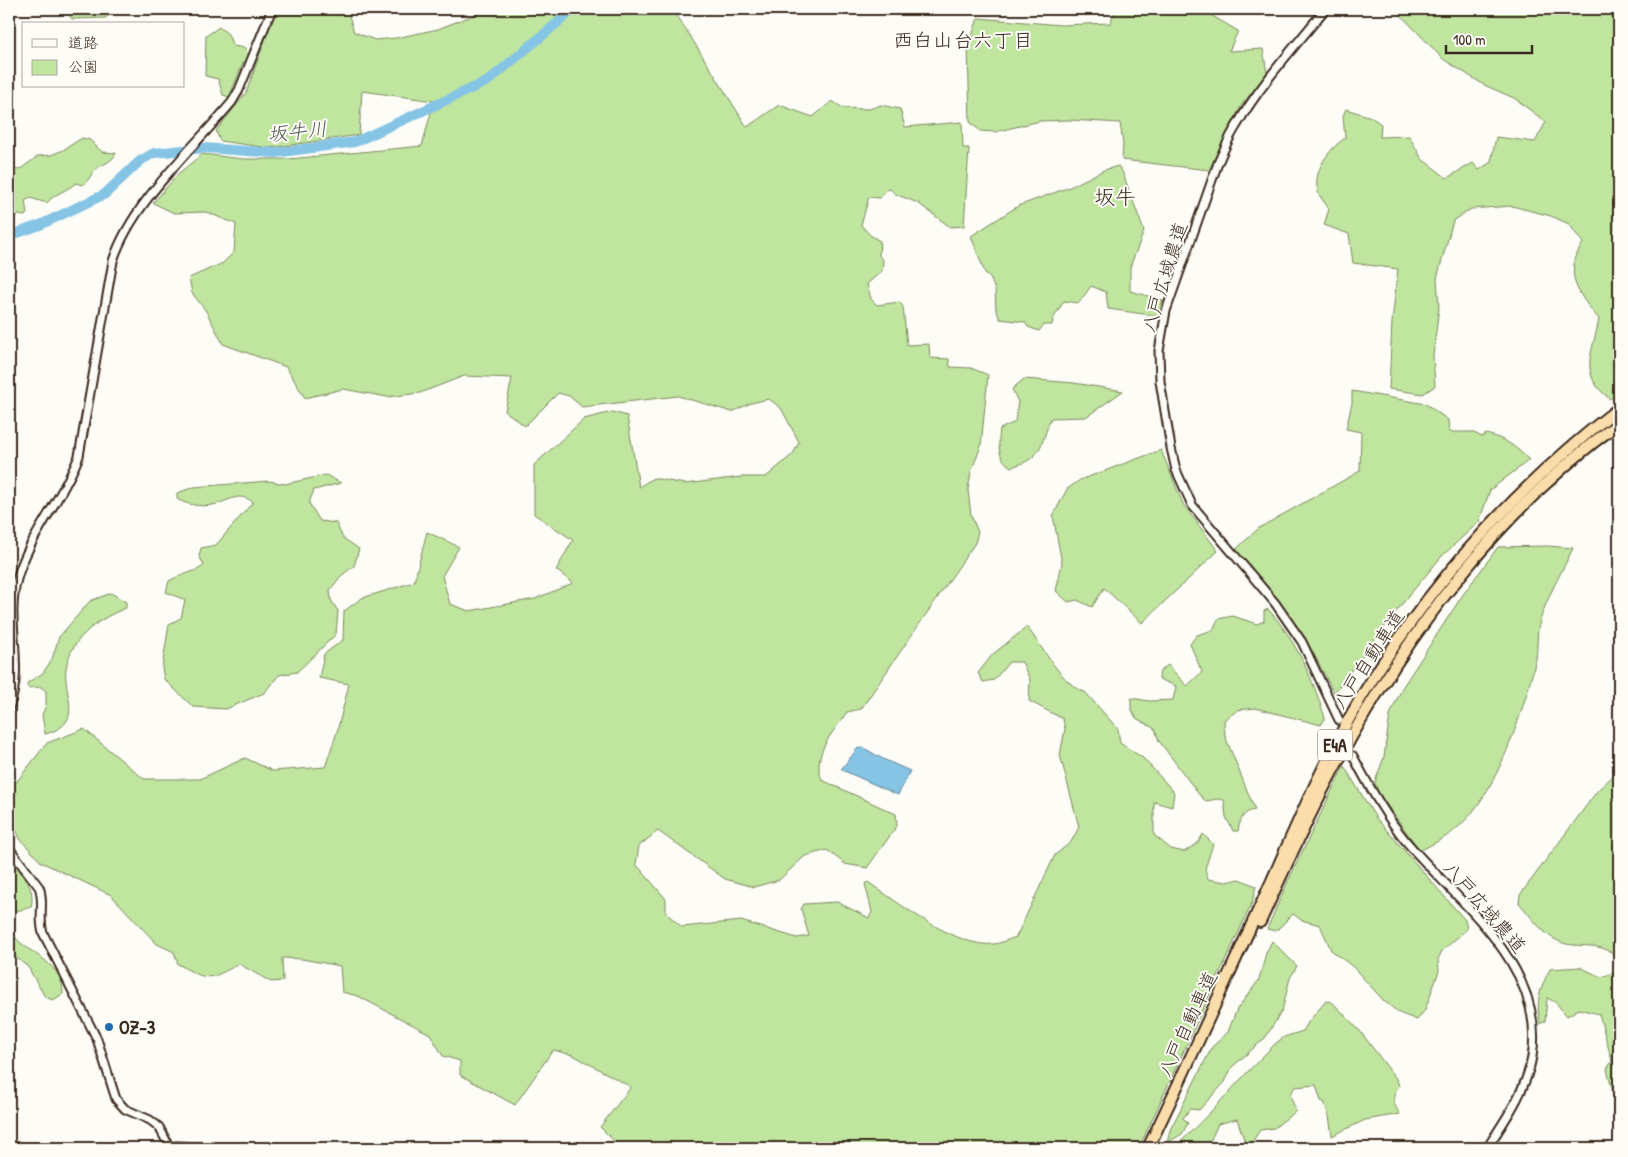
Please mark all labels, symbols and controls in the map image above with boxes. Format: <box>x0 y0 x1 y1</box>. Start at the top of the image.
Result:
legend <box>22 22 185 88</box>
scale bar <box>1446 22 1532 54</box>
district label: 西白山台六丁目 <box>893 26 1033 53</box>
text: 100 m <box>1453 29 1486 50</box>
text: 道路 <box>68 32 98 53</box>
text: 公園 <box>68 56 98 77</box>
water label: 坂牛川 <box>266 114 328 148</box>
district label: 坂牛 <box>1094 182 1136 211</box>
street label: 八戸広域農道 <box>1135 219 1193 335</box>
street label: 八戸自動車道 <box>1326 604 1410 714</box>
road number: E4A <box>1318 730 1352 760</box>
street label: 八戸広域農道 <box>1438 855 1532 959</box>
street label: 八戸自動車道 <box>1151 967 1223 1081</box>
place label: OZ-3 <box>119 1014 156 1040</box>
marker: OZ-3 <box>103 1021 115 1033</box>

